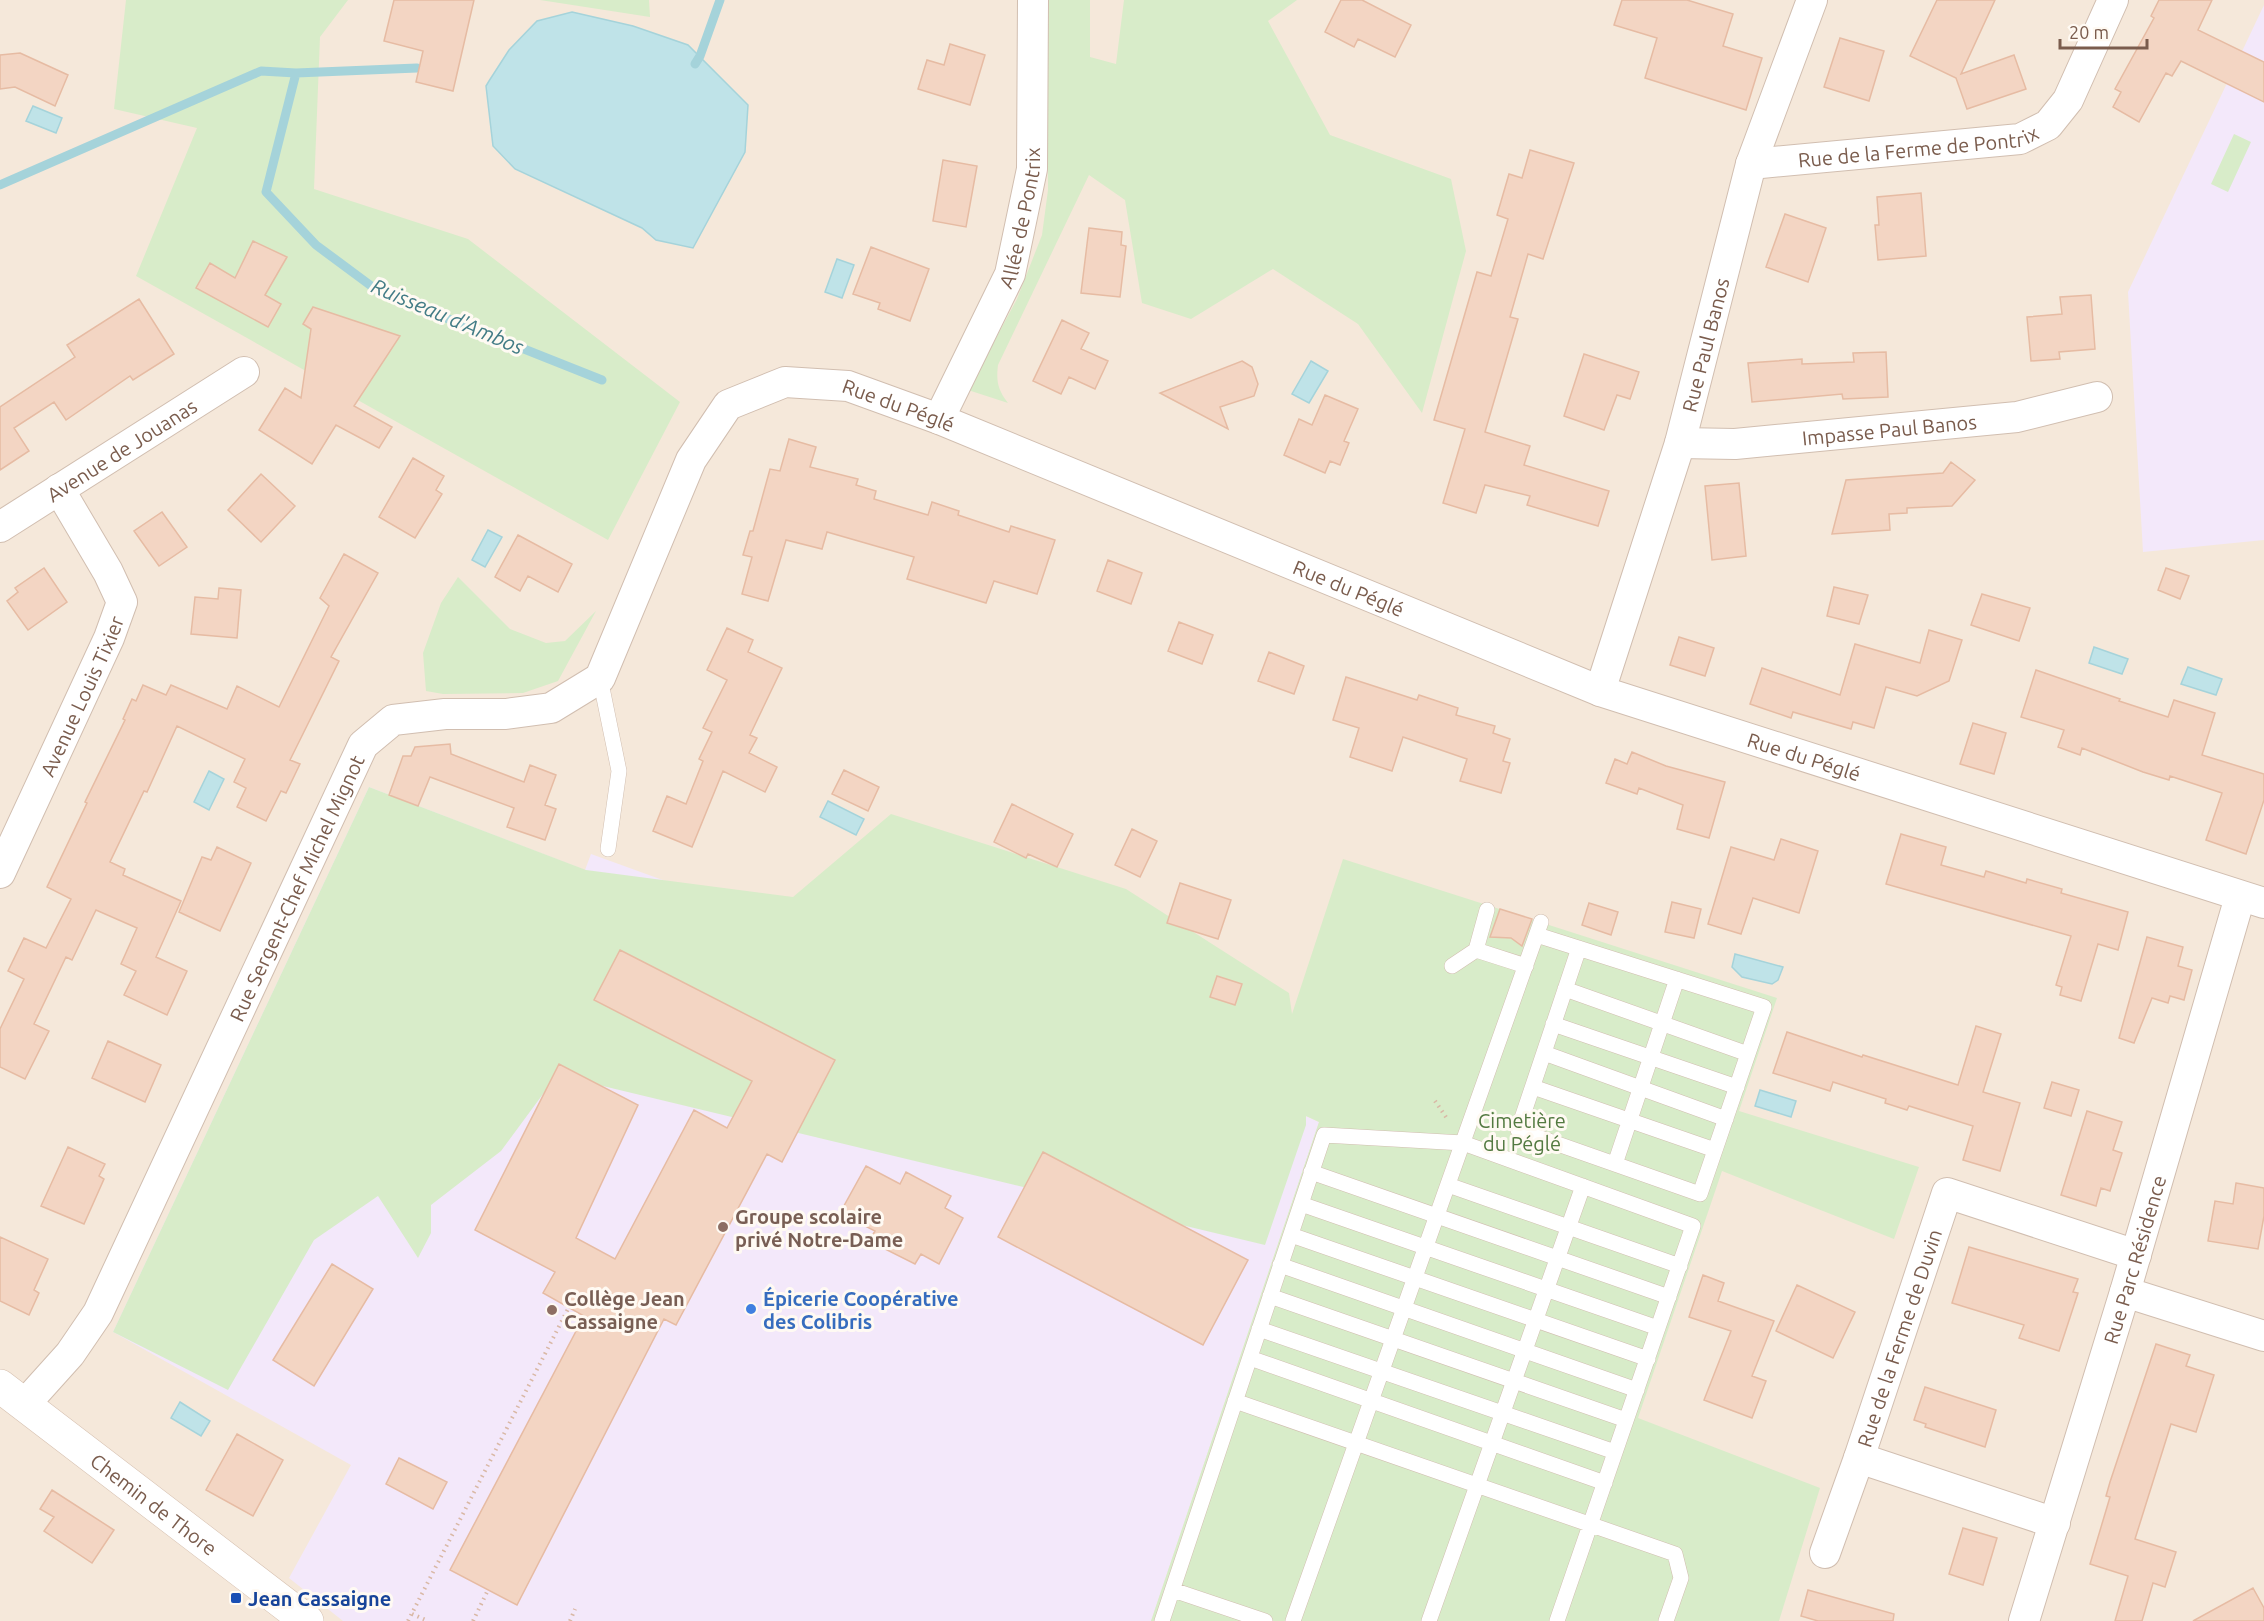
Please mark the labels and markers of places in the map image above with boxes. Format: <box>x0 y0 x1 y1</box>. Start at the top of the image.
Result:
place label: Groupe scolaire privé Notre-Dame <box>735 1205 903 1251</box>
marker: Groupe scolaire privé Notre-Dame <box>716 1220 730 1234</box>
place label: Épicerie Coopérative des Colibris <box>763 1286 958 1333</box>
place label: Collège Jean Cassaigne <box>564 1287 685 1333</box>
marker: Épicerie Coopérative des Colibris <box>744 1302 758 1316</box>
marker: Collège Jean Cassaigne <box>545 1303 559 1317</box>
place label: Jean Cassaigne <box>248 1587 391 1610</box>
marker: Jean Cassaigne <box>229 1591 243 1605</box>

